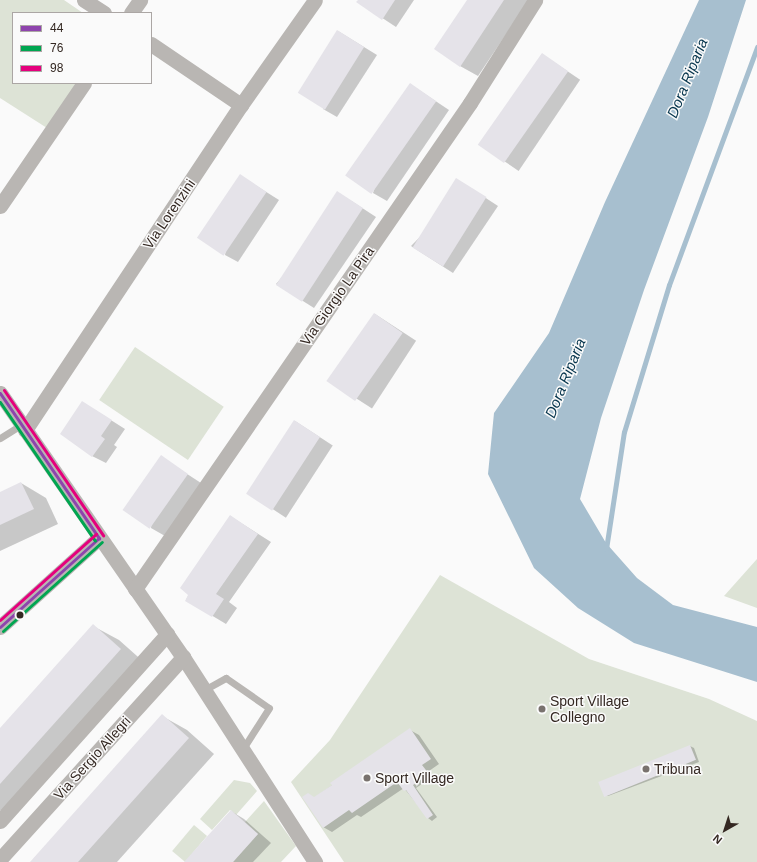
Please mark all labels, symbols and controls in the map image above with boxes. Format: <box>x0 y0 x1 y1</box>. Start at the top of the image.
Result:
legend <box>12 12 152 84</box>
text: 44 <box>50 21 63 35</box>
water label: Dora Riparia <box>663 36 711 120</box>
text: 76 <box>50 41 63 55</box>
text: 98 <box>50 61 63 75</box>
street label: Via Lorenzini <box>139 176 199 252</box>
street label: Via Giorgio La Pira <box>296 243 378 349</box>
water label: Dora Riparia <box>541 336 589 420</box>
unlabelled marker <box>15 610 25 620</box>
place label: Sport Village Collegno <box>550 693 629 726</box>
marker: Sport Village Collegno <box>537 704 547 714</box>
street label: Via Sergio Allegri <box>50 713 134 803</box>
place label: Tribuna <box>654 761 701 777</box>
marker: Tribuna <box>641 764 651 774</box>
place label: Sport Village <box>375 770 454 786</box>
marker: Sport Village <box>362 773 372 783</box>
north arrow <box>705 810 745 850</box>
text: N <box>711 832 724 846</box>

